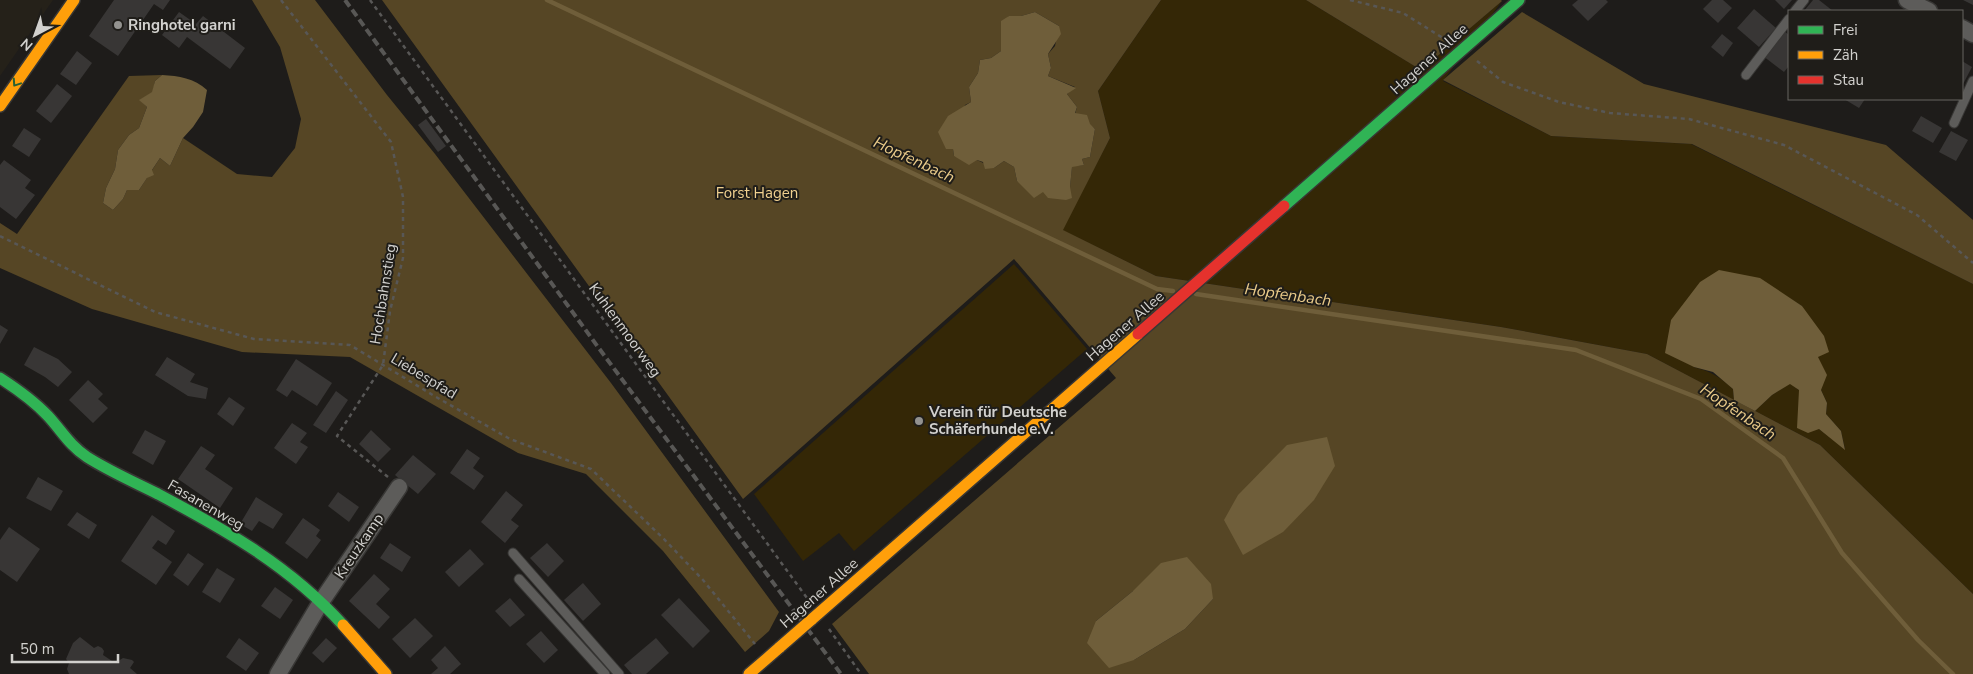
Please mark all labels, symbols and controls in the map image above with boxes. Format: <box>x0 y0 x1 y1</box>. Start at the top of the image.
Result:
north arrow <box>10 10 60 60</box>
legend <box>1788 10 1963 100</box>
place label: Ringhotel garni <box>128 15 236 35</box>
marker: Ringhotel garni <box>112 19 124 31</box>
street label: Hagener Allee <box>1386 19 1472 99</box>
text: Frei <box>1833 20 1858 40</box>
text: N <box>17 34 37 55</box>
text: Zäh <box>1833 45 1858 65</box>
text: Stau <box>1833 70 1864 90</box>
one-way arrow <box>13 77 22 87</box>
water label: Hopfenbach <box>870 132 958 188</box>
park label: Forst Hagen <box>716 183 798 203</box>
street label: Hochbahnstieg <box>365 242 401 346</box>
water label: Hopfenbach <box>1243 278 1333 312</box>
street label: Kuhlenmoorweg <box>584 279 666 381</box>
street label: Hagener Allee <box>1082 286 1168 366</box>
street label: Liebespfad <box>387 348 461 404</box>
water label: Hopfenbach <box>1696 378 1780 446</box>
place label: Verein für Deutsche Schäferhunde e.V. <box>928 402 1067 439</box>
marker: Verein für Deutsche Schäferhunde e.V. <box>913 415 925 427</box>
street label: Fasanenweg <box>164 475 248 535</box>
street label: Kreuzkamp <box>330 509 388 583</box>
street label: Hagener Allee <box>776 553 862 633</box>
scale bar <box>12 632 119 664</box>
text: 50 m <box>20 639 55 659</box>

